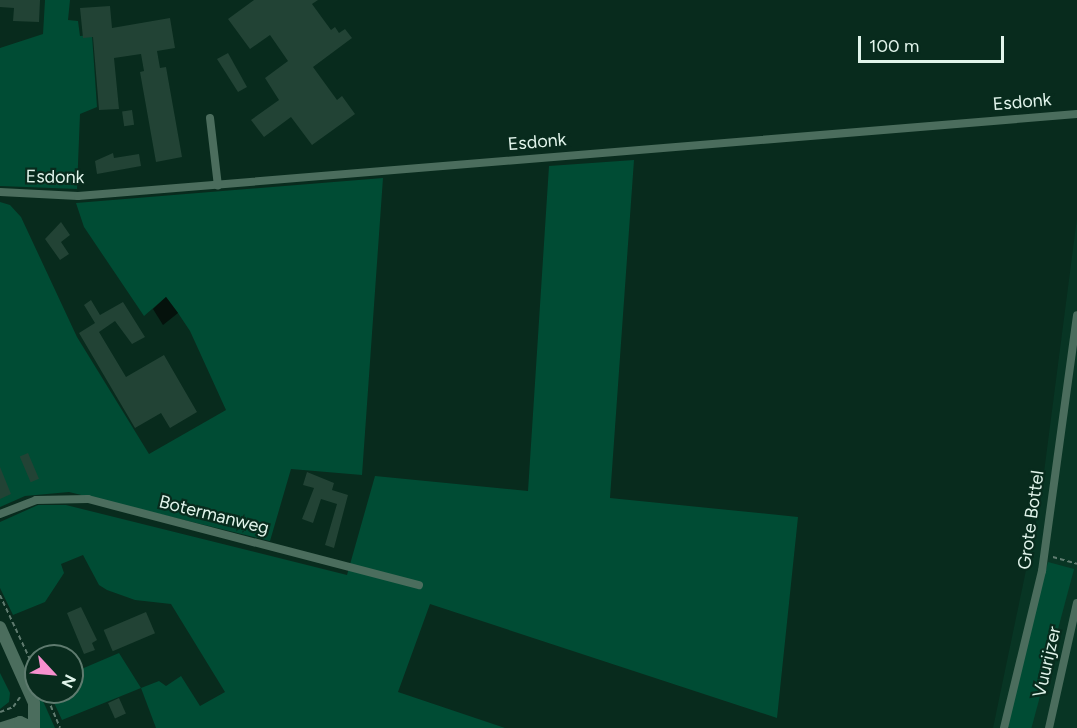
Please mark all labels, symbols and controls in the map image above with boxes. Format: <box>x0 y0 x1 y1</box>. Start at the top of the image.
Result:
scale bar <box>861 24 1006 62</box>
text: 100 m <box>869 35 919 57</box>
street label: Esdonk <box>992 89 1052 115</box>
street label: Esdonk <box>507 129 567 155</box>
street label: Esdonk <box>25 166 85 188</box>
street label: Grote Bottel <box>1013 469 1049 571</box>
street label: Botermanweg <box>157 491 271 539</box>
street label: Vuurijzer <box>1028 624 1066 700</box>
north arrow <box>24 644 84 704</box>
text: N <box>58 672 80 691</box>

